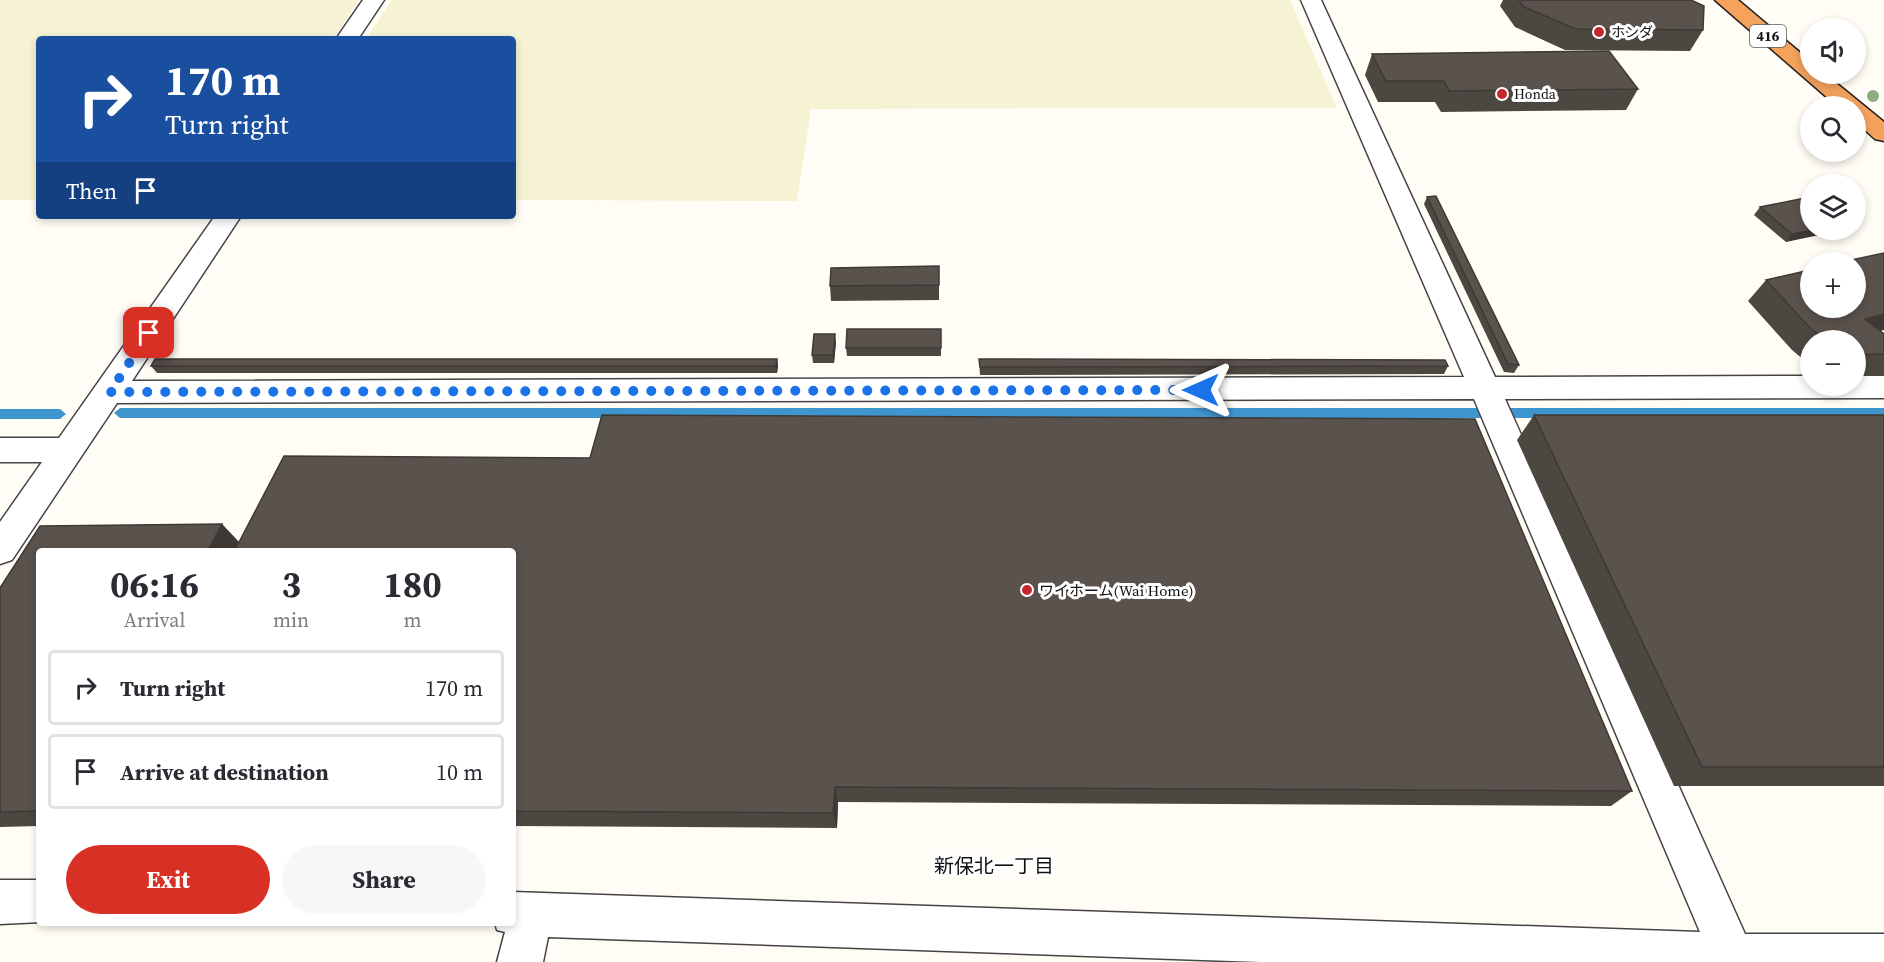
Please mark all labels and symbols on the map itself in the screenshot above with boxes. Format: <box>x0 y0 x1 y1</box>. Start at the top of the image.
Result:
place label: ホンダ <box>1611 22 1653 42</box>
marker: ホンダ <box>1592 25 1606 39</box>
road number: 416 <box>1750 25 1786 47</box>
place label: Honda <box>1514 84 1557 104</box>
marker: Honda <box>1495 87 1509 101</box>
pin <box>123 307 174 358</box>
position arrow <box>1169 358 1233 422</box>
place label: ワイホーム(Wai Home) <box>1039 580 1194 601</box>
marker: ワイホーム(Wai Home) <box>1020 583 1034 597</box>
district label: 新保北一丁目 <box>934 852 1054 880</box>

